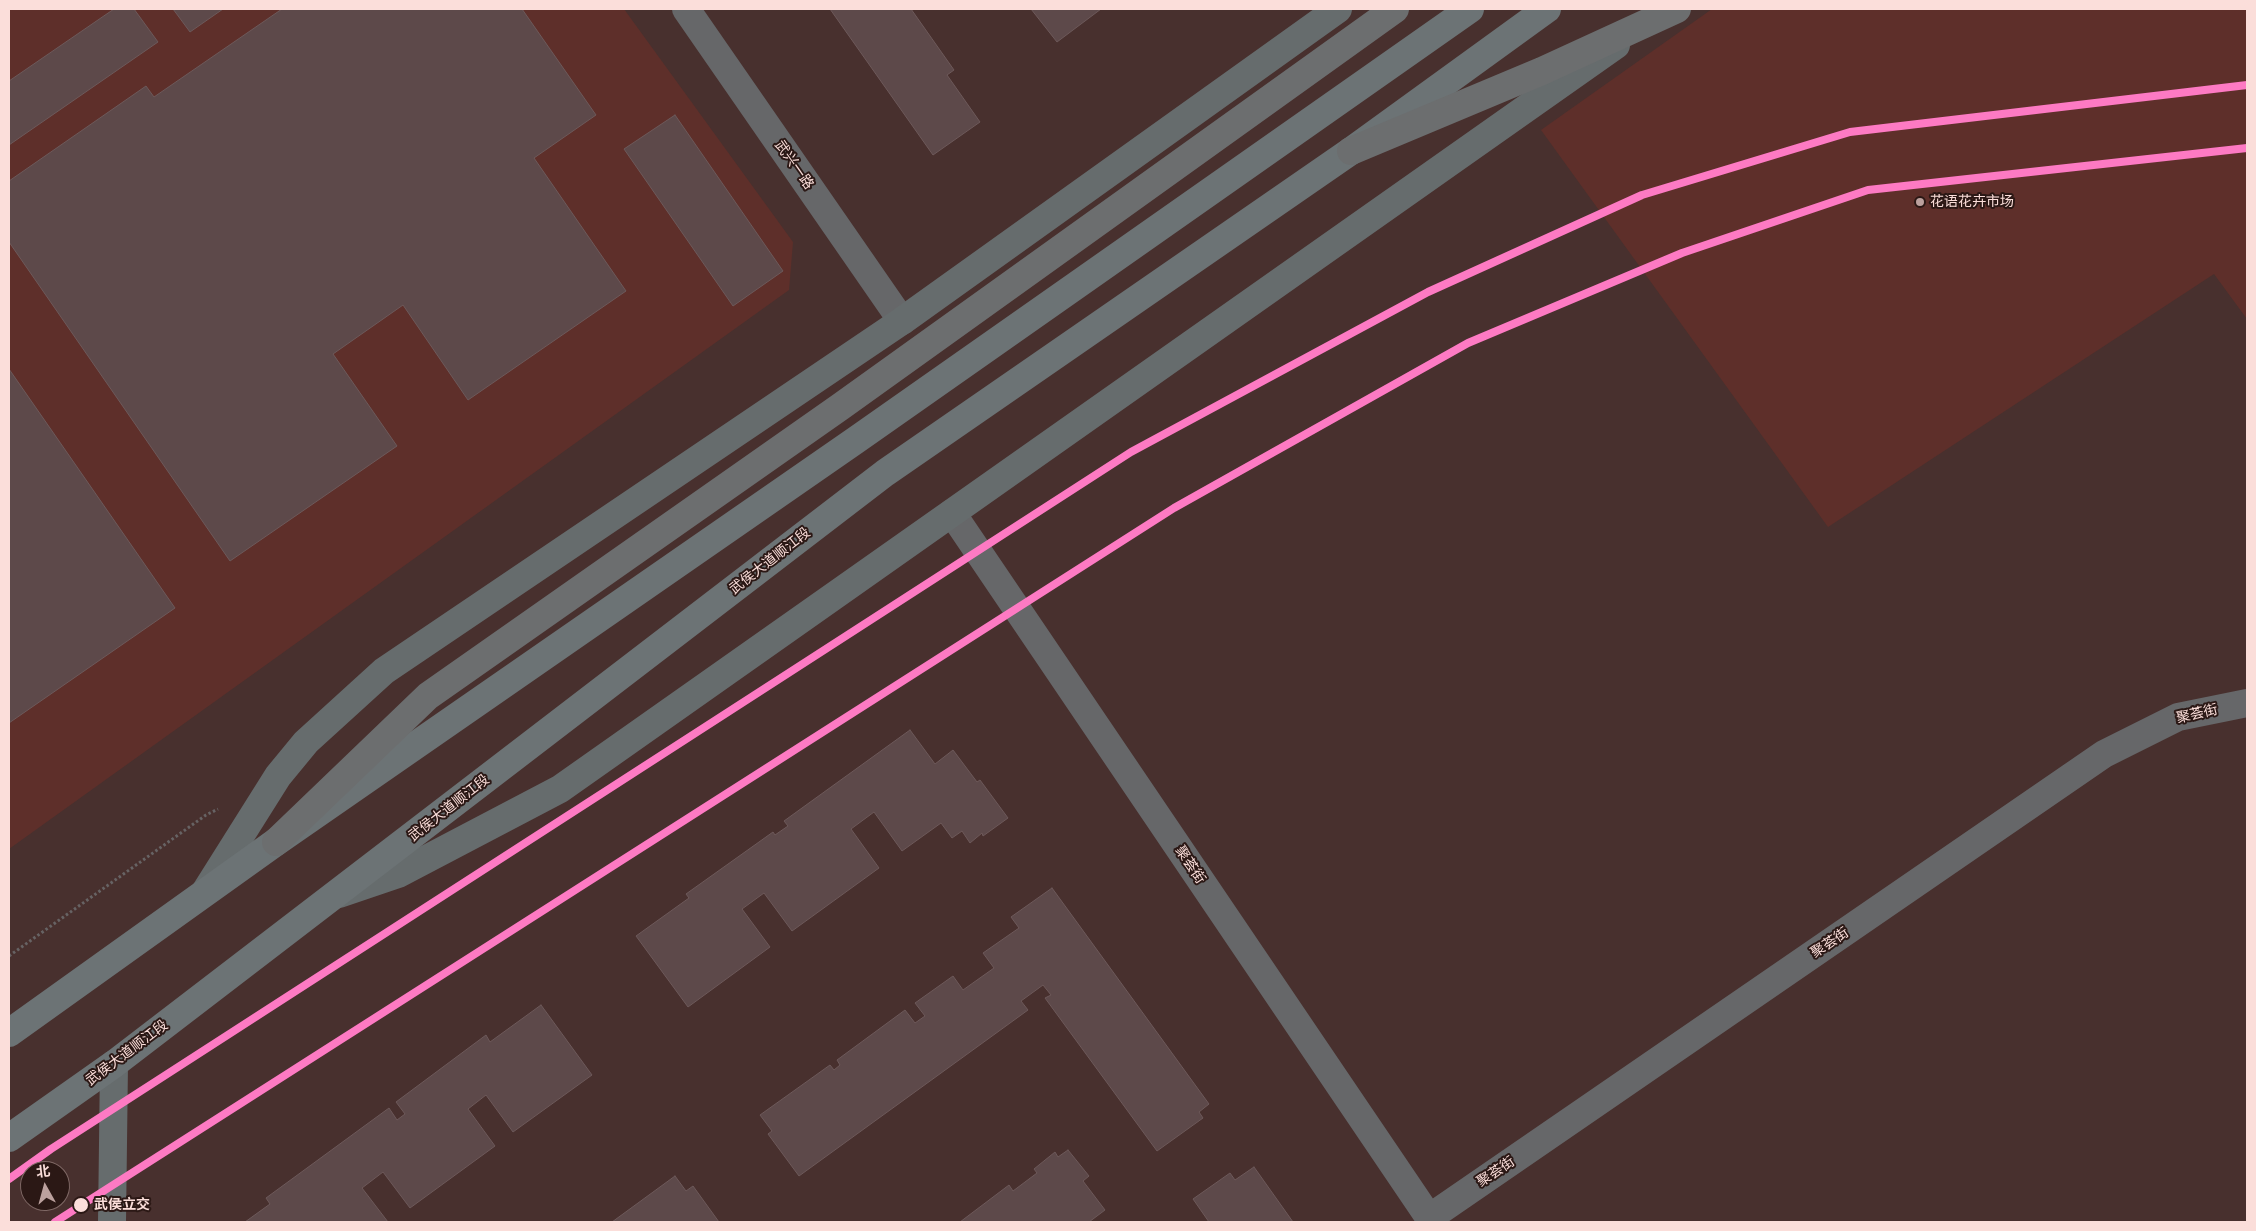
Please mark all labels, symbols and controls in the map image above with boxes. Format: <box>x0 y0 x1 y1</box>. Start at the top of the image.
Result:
street label: 武兴一路 <box>771 137 817 193</box>
place label: 花语花卉市场 <box>1930 194 2014 210</box>
marker: 花语花卉市场 <box>1914 196 1926 208</box>
street label: 武侯大道顺江段 <box>726 524 814 598</box>
street label: 聚荟街 <box>2175 701 2219 727</box>
street label: 武侯大道顺江段 <box>405 771 493 845</box>
street label: 聚荟街 <box>1171 843 1209 887</box>
street label: 聚荟街 <box>1808 924 1852 962</box>
street label: 武侯大道顺江段 <box>83 1017 171 1089</box>
street label: 聚荟街 <box>1474 1153 1518 1191</box>
north arrow <box>20 1161 70 1211</box>
text: 北 <box>35 1162 51 1181</box>
marker: 武侯立交 <box>72 1196 90 1214</box>
place label: 武侯立交 <box>94 1197 150 1213</box>

